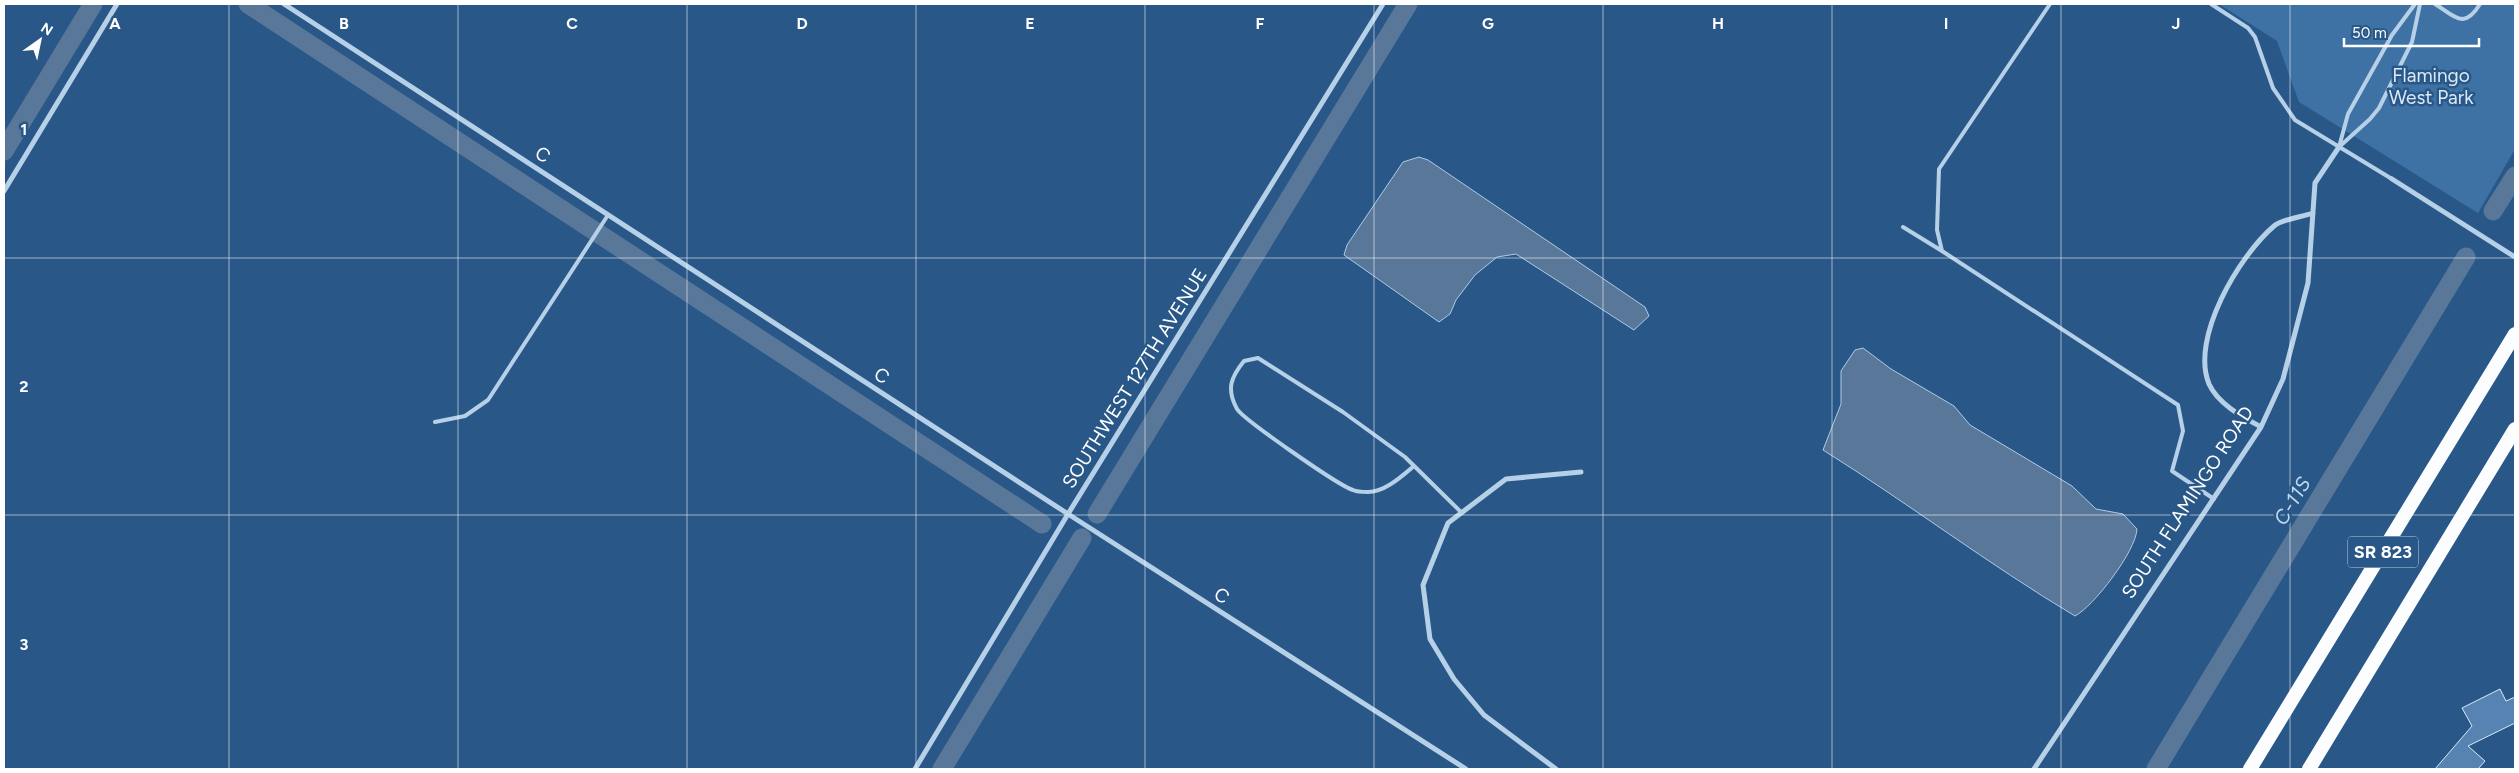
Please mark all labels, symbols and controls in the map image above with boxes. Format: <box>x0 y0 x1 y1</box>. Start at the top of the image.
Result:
text: A <box>109 14 121 33</box>
text: B <box>339 14 349 33</box>
text: C <box>566 14 578 33</box>
text: D <box>796 14 808 33</box>
text: E <box>1025 14 1035 33</box>
text: F <box>1256 14 1265 33</box>
text: G <box>1482 14 1494 33</box>
text: H <box>1712 14 1724 33</box>
text: I <box>1944 14 1948 33</box>
text: J <box>2172 14 2180 33</box>
north arrow <box>15 15 65 65</box>
scale bar <box>2344 15 2479 47</box>
text: N <box>38 19 56 40</box>
text: 50 m <box>2352 24 2387 42</box>
park label: Flamingo West Park <box>2389 64 2474 109</box>
text: 1 <box>21 120 27 139</box>
street label: C <box>531 141 555 168</box>
street label: SOUTHWEST 127TH AVENUE <box>1057 264 1212 492</box>
street label: C <box>870 362 894 389</box>
text: 2 <box>19 377 29 396</box>
street label: SOUTH FLAMINGO ROAD <box>2117 402 2258 603</box>
water label: C-11S <box>2268 472 2316 529</box>
road number: SR 823 <box>2348 536 2418 568</box>
street label: C <box>1210 582 1234 609</box>
text: 3 <box>20 635 29 654</box>

